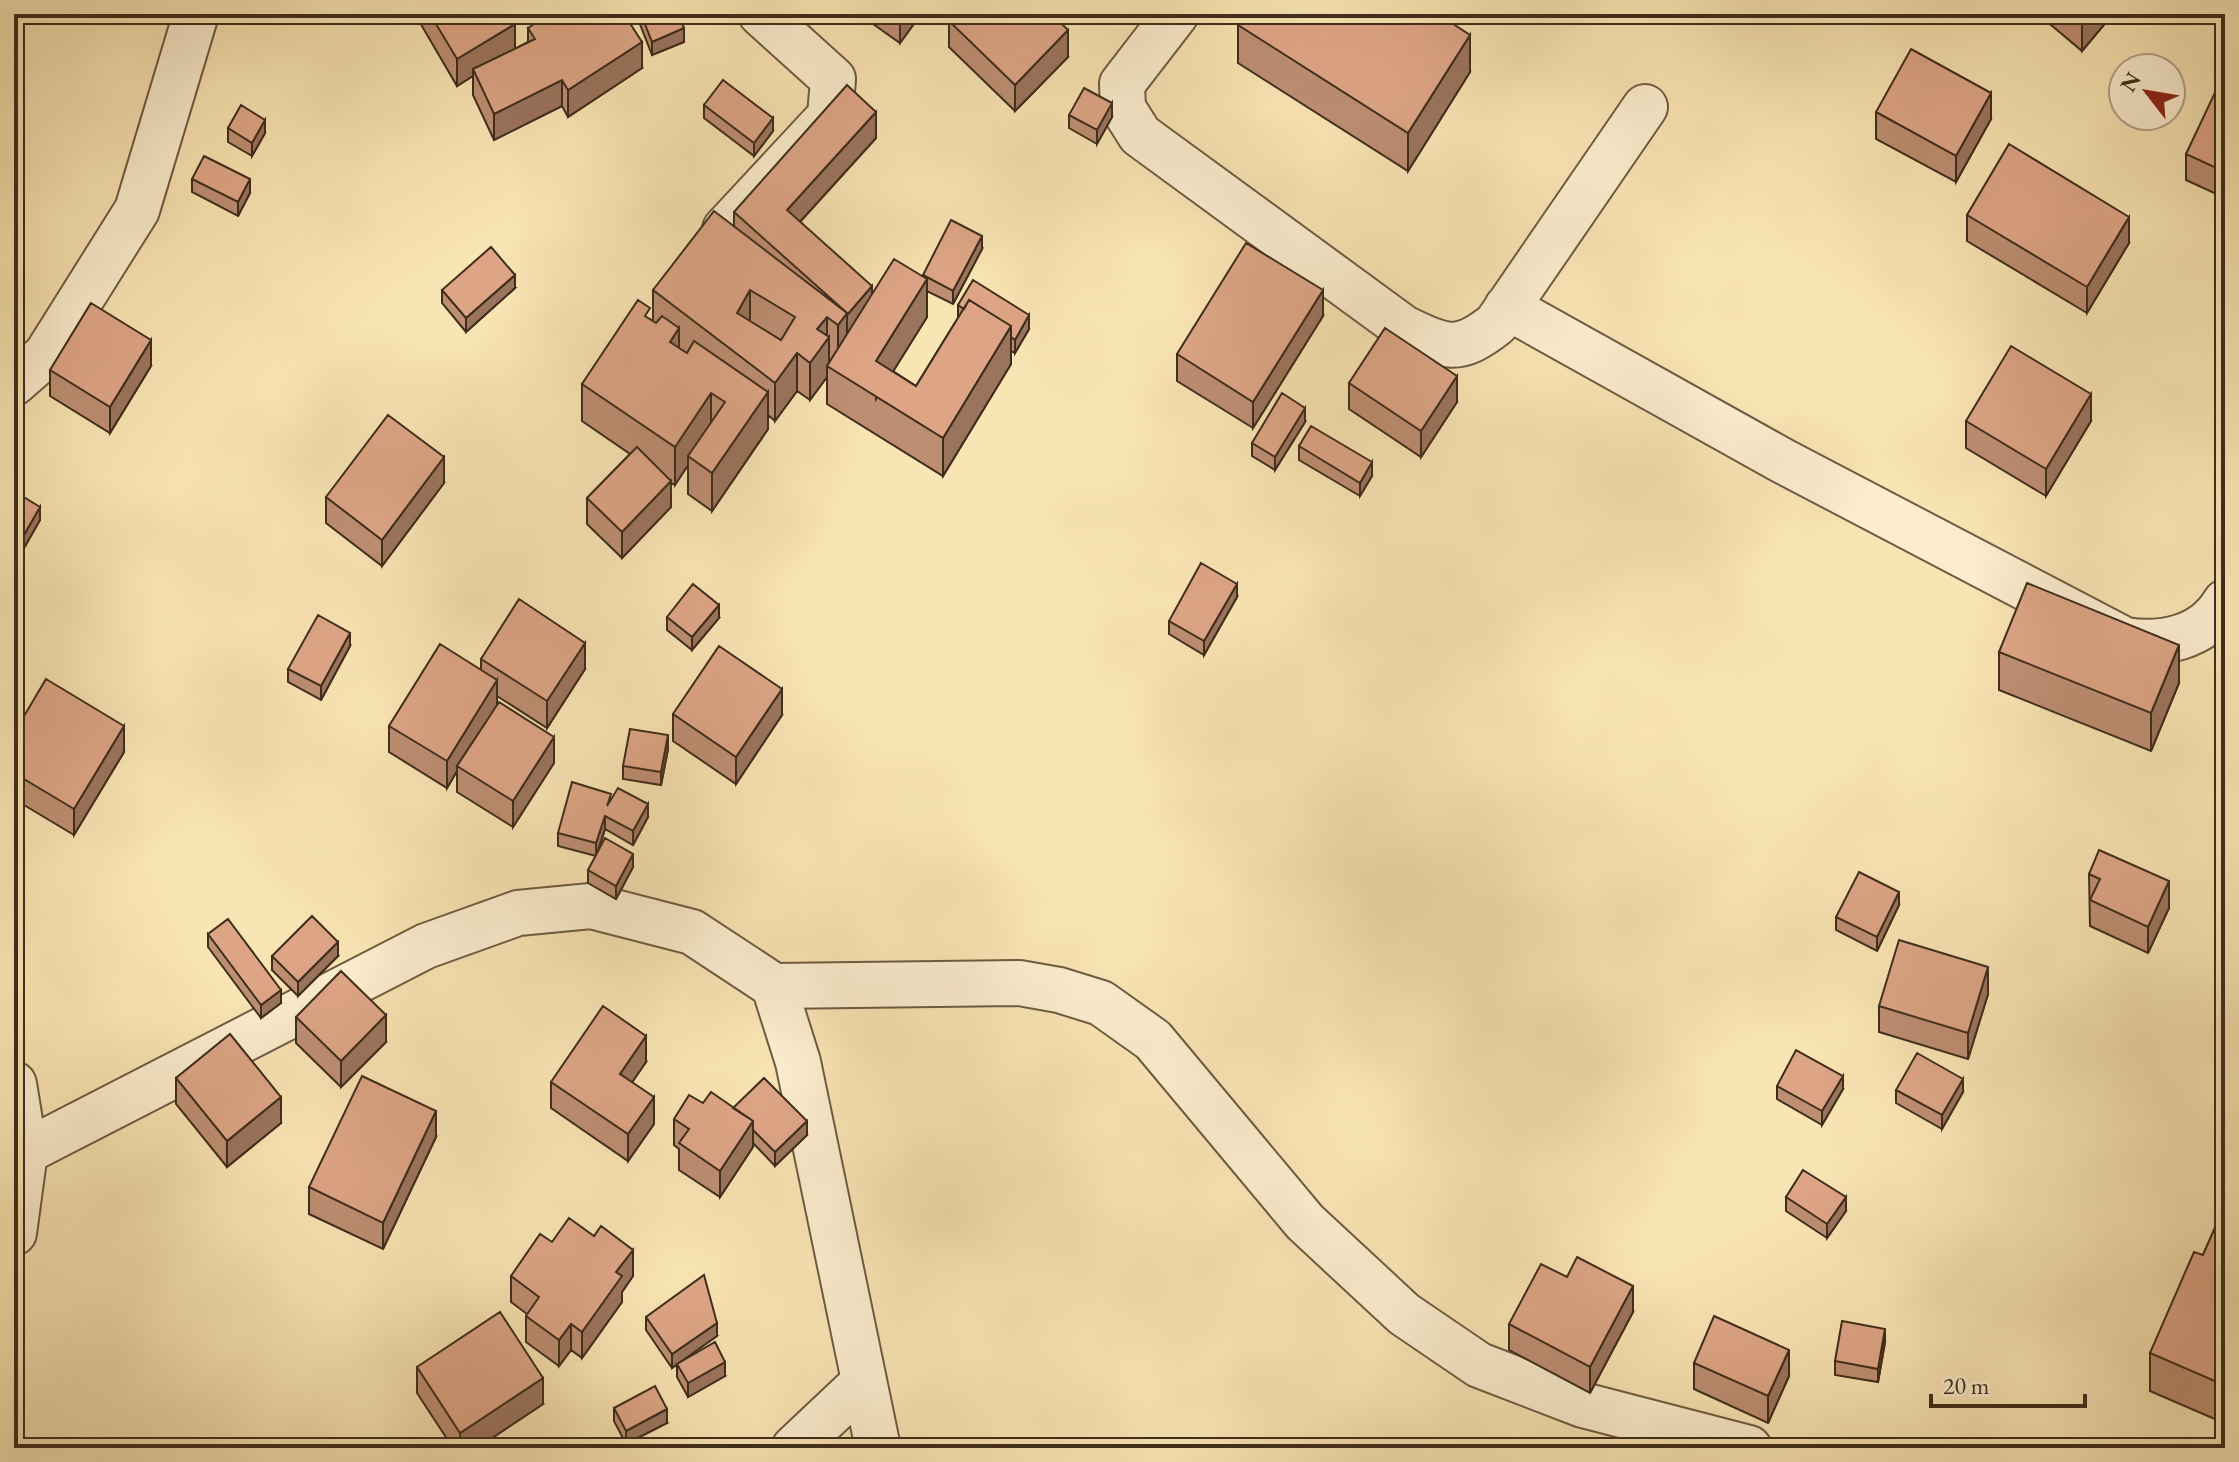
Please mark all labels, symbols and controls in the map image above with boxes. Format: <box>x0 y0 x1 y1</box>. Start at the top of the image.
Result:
north arrow <box>2107 52 2187 132</box>
text: N <box>2113 67 2147 97</box>
scale bar <box>1931 1358 2085 1408</box>
text: 20 m <box>1943 1370 1990 1401</box>

